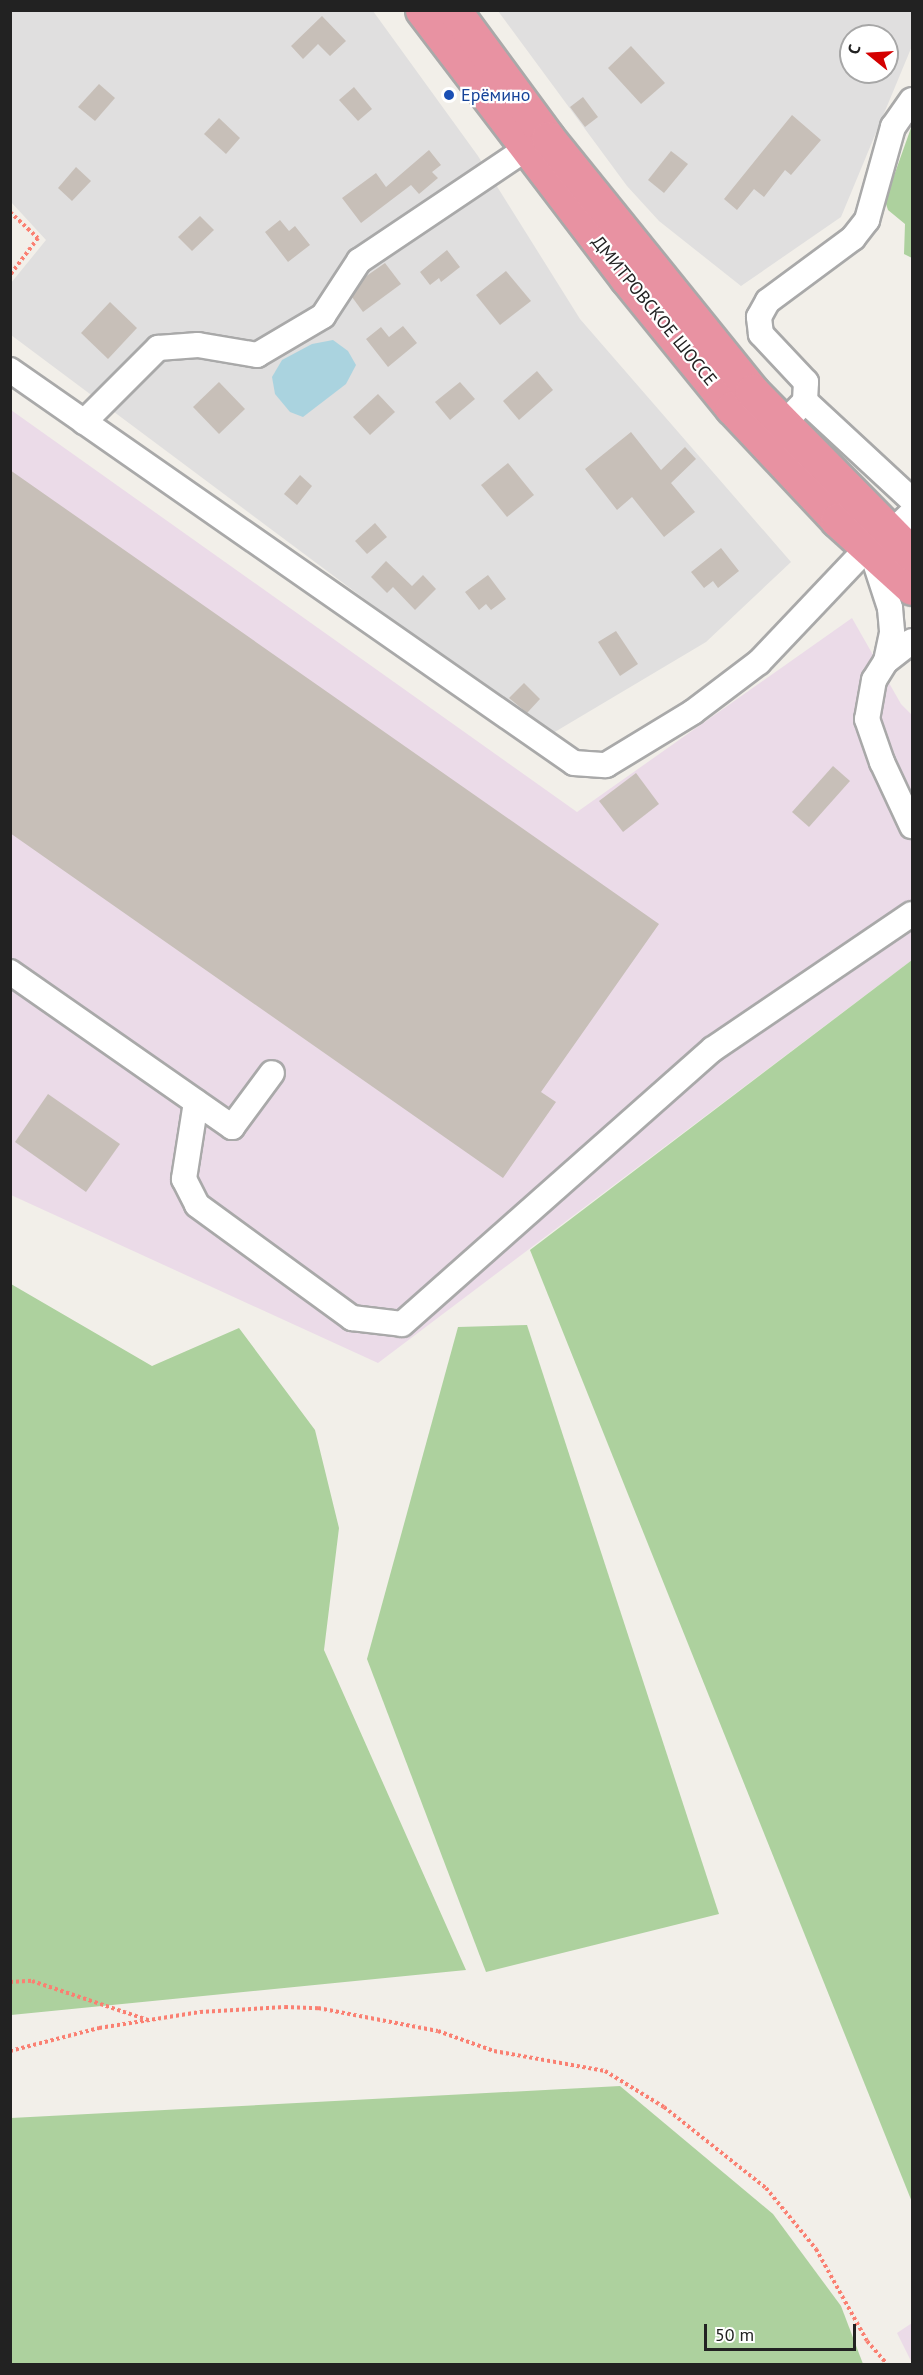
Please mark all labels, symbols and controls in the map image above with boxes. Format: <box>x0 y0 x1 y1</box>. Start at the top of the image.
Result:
north arrow <box>839 24 899 84</box>
text: С <box>843 42 865 56</box>
place label: Ерёмино <box>461 84 530 106</box>
marker: Ерёмино <box>442 88 456 102</box>
street label: ДМИТРОВСКОЕ ШОССЕ <box>587 232 721 390</box>
scale bar <box>707 2312 858 2350</box>
text: 50 m <box>715 2323 754 2346</box>

